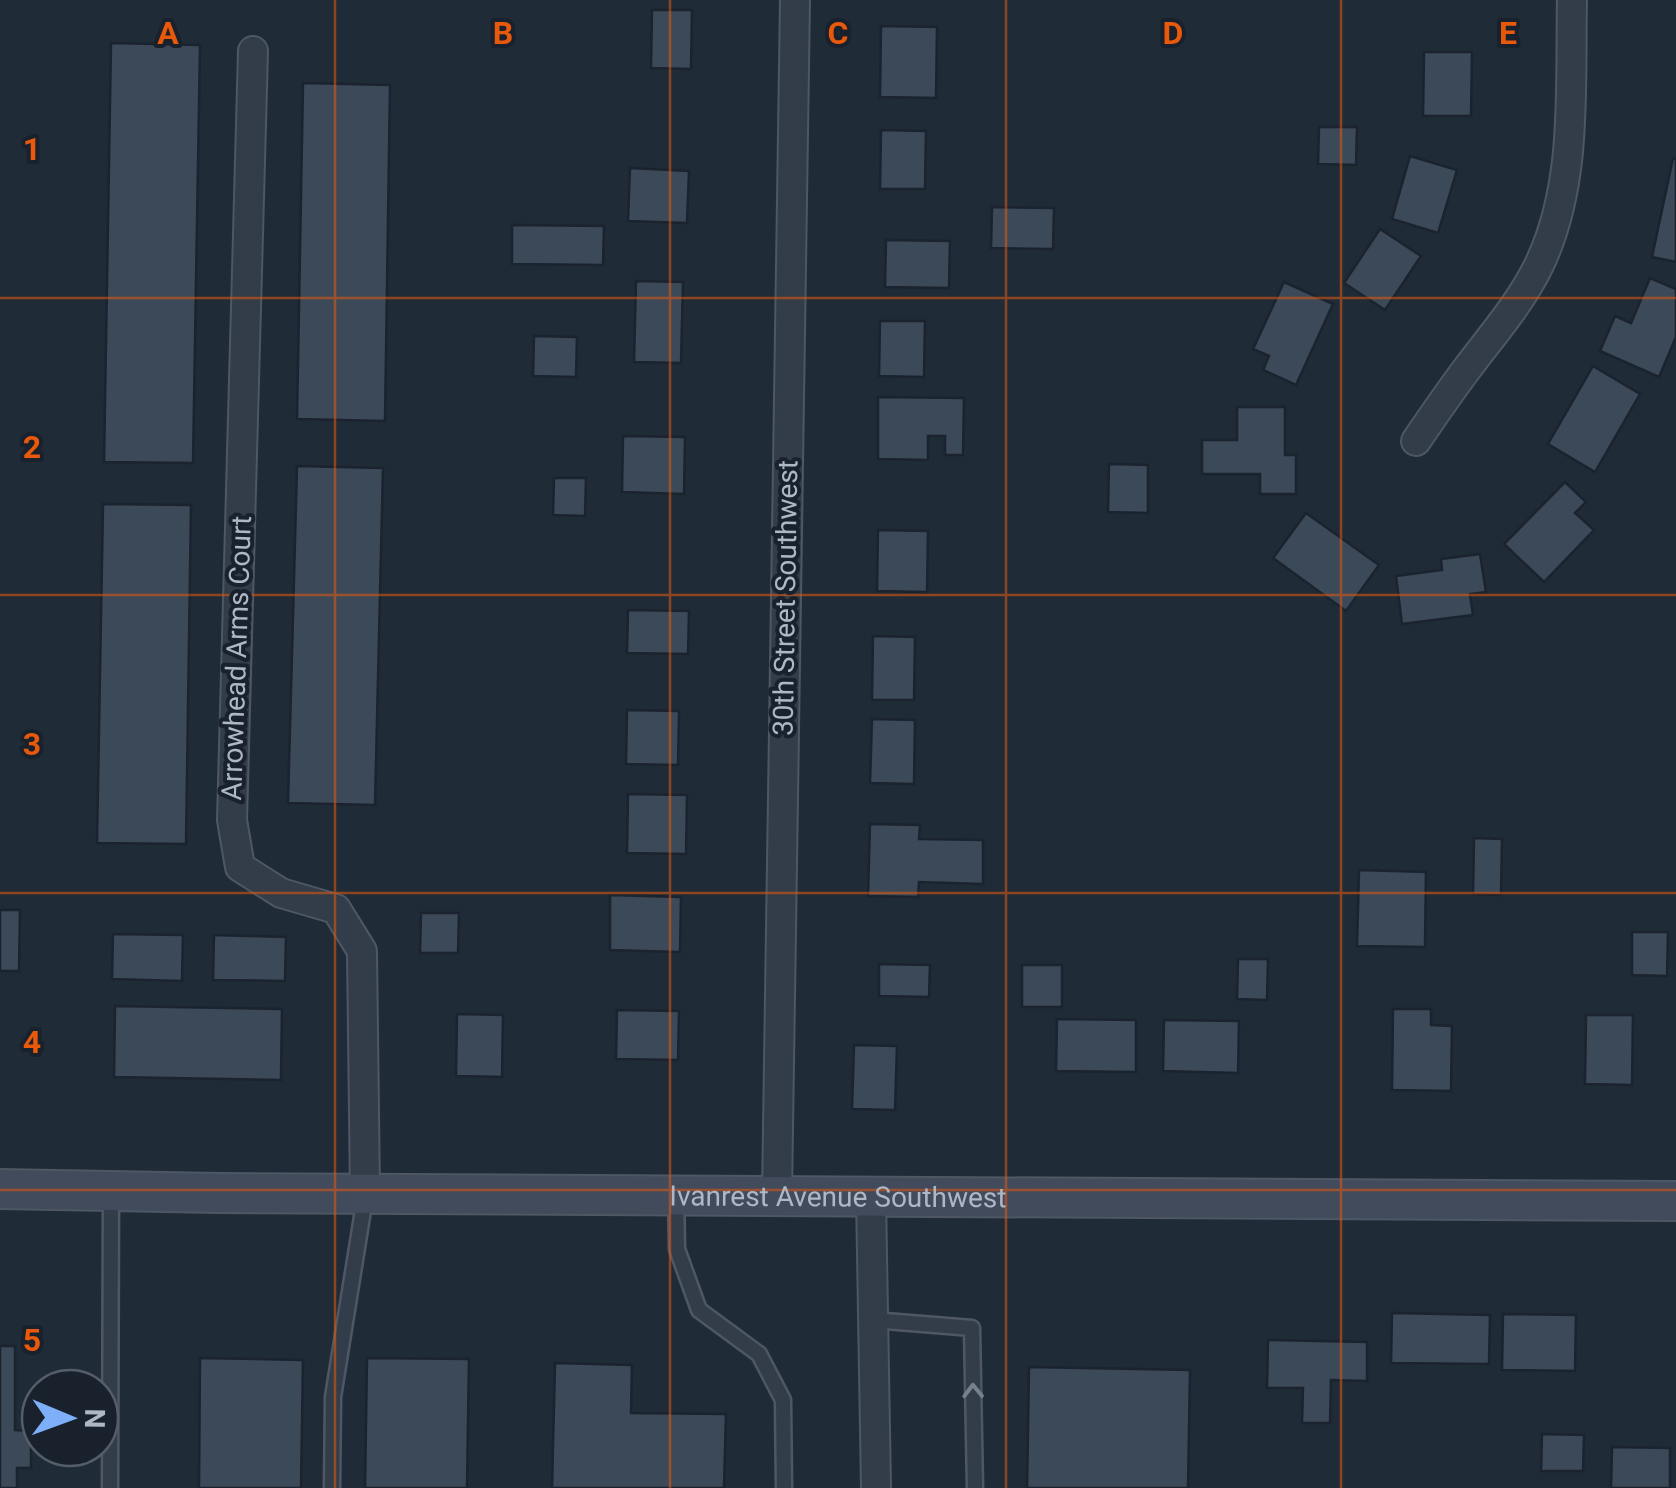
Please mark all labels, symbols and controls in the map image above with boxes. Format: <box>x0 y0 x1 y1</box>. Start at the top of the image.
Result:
text: A <box>157 14 179 52</box>
text: B <box>493 14 513 52</box>
text: C <box>828 14 848 52</box>
text: D <box>1163 14 1183 52</box>
text: E <box>1499 14 1517 52</box>
text: 1 <box>23 130 41 168</box>
text: 2 <box>23 428 41 466</box>
street label: 30th Street Southwest <box>767 460 804 736</box>
street label: Arrowhead Arms Court <box>215 515 258 801</box>
text: 3 <box>23 725 41 763</box>
text: 4 <box>23 1023 41 1061</box>
street label: Ivanrest Avenue Southwest <box>669 1179 1007 1214</box>
text: 5 <box>23 1321 41 1359</box>
north arrow <box>20 1368 120 1468</box>
one-way arrow <box>963 1382 984 1398</box>
text: N <box>78 1408 111 1429</box>

